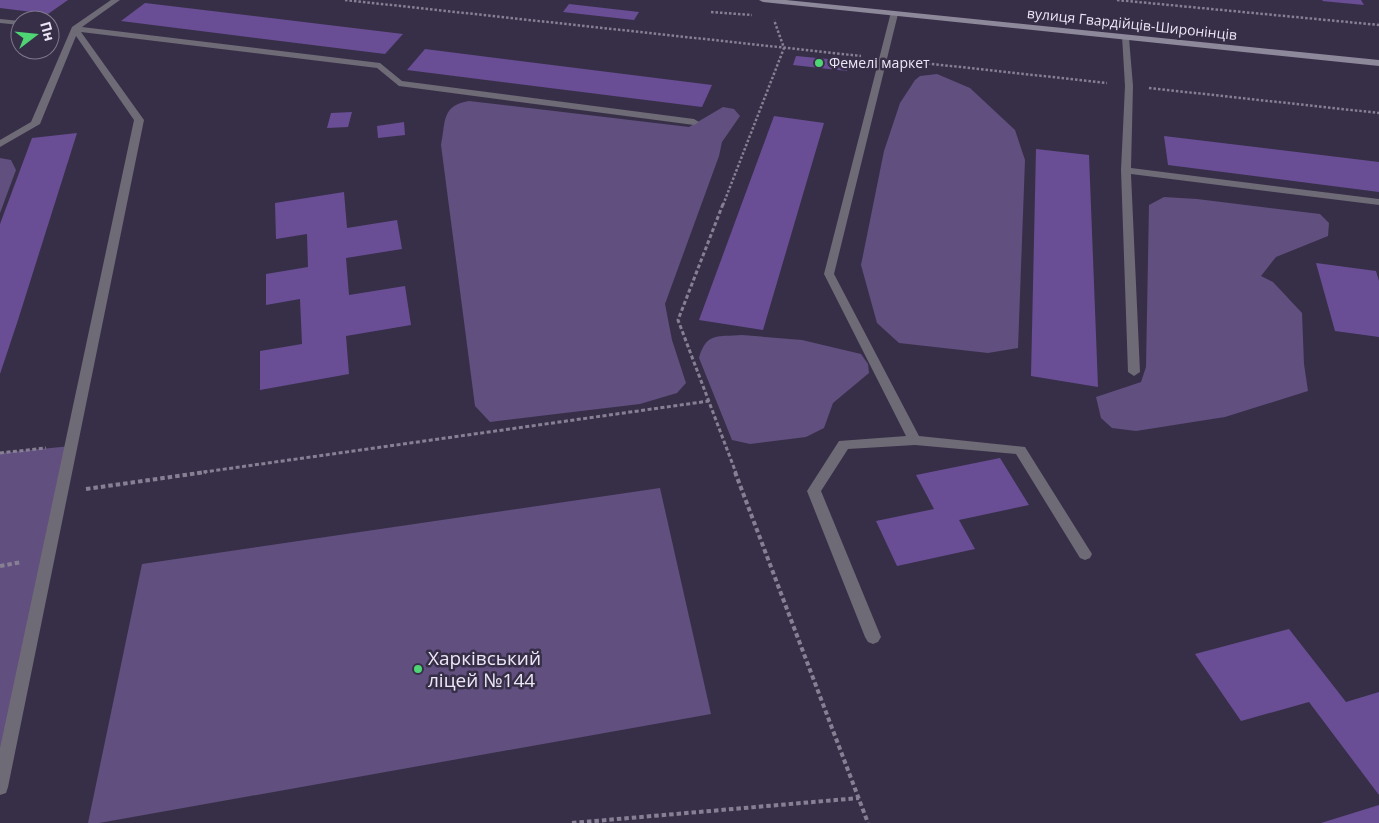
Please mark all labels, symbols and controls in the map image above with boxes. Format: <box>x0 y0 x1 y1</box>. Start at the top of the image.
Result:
street label: вулиця Гвардійців-Широнінців <box>1026 3 1238 44</box>
north arrow <box>10 10 60 60</box>
text: Пн <box>36 19 60 43</box>
place label: Фемелі маркет <box>829 53 930 72</box>
marker: Фемелі маркет <box>813 57 825 69</box>
place label: Харківський ліцей №144 <box>428 645 541 693</box>
marker: Харківський ліцей №144 <box>412 663 424 675</box>

